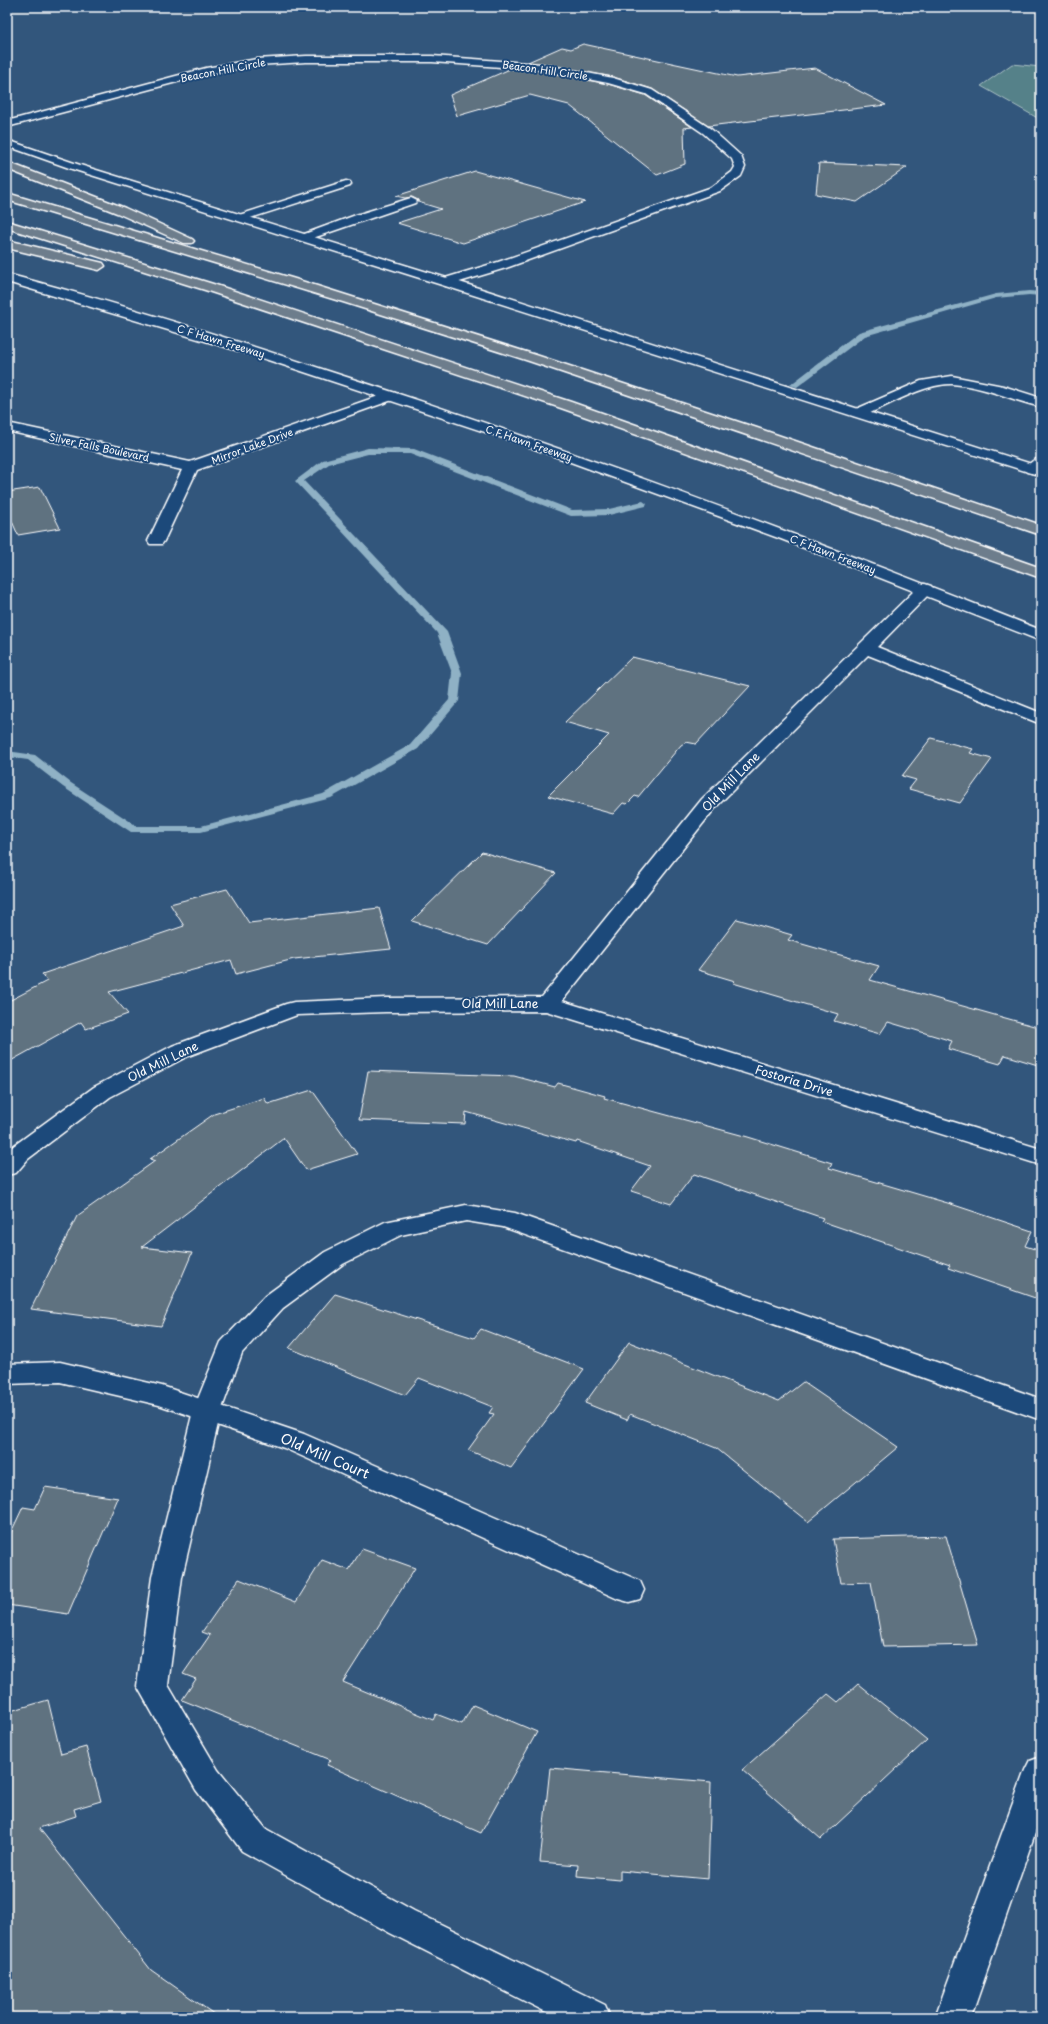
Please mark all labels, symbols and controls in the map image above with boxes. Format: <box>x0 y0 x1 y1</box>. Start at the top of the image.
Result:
street label: Beacon Hill Circle <box>179 54 267 85</box>
street label: Beacon Hill Circle <box>501 56 589 83</box>
street label: C F Hawn Freeway <box>175 320 267 362</box>
street label: C F Hawn Freeway <box>483 421 575 465</box>
street label: Mirror Lake Drive <box>209 424 295 467</box>
street label: Silver Falls Boulevard <box>48 429 151 464</box>
street label: C F Hawn Freeway <box>788 530 878 578</box>
street label: Old Mill Lane <box>697 747 764 815</box>
street label: Old Mill Lane <box>461 994 539 1012</box>
street label: Old Mill Lane <box>124 1036 201 1086</box>
street label: Fostoria Drive <box>753 1060 835 1100</box>
street label: Old Mill Court <box>277 1427 373 1484</box>

